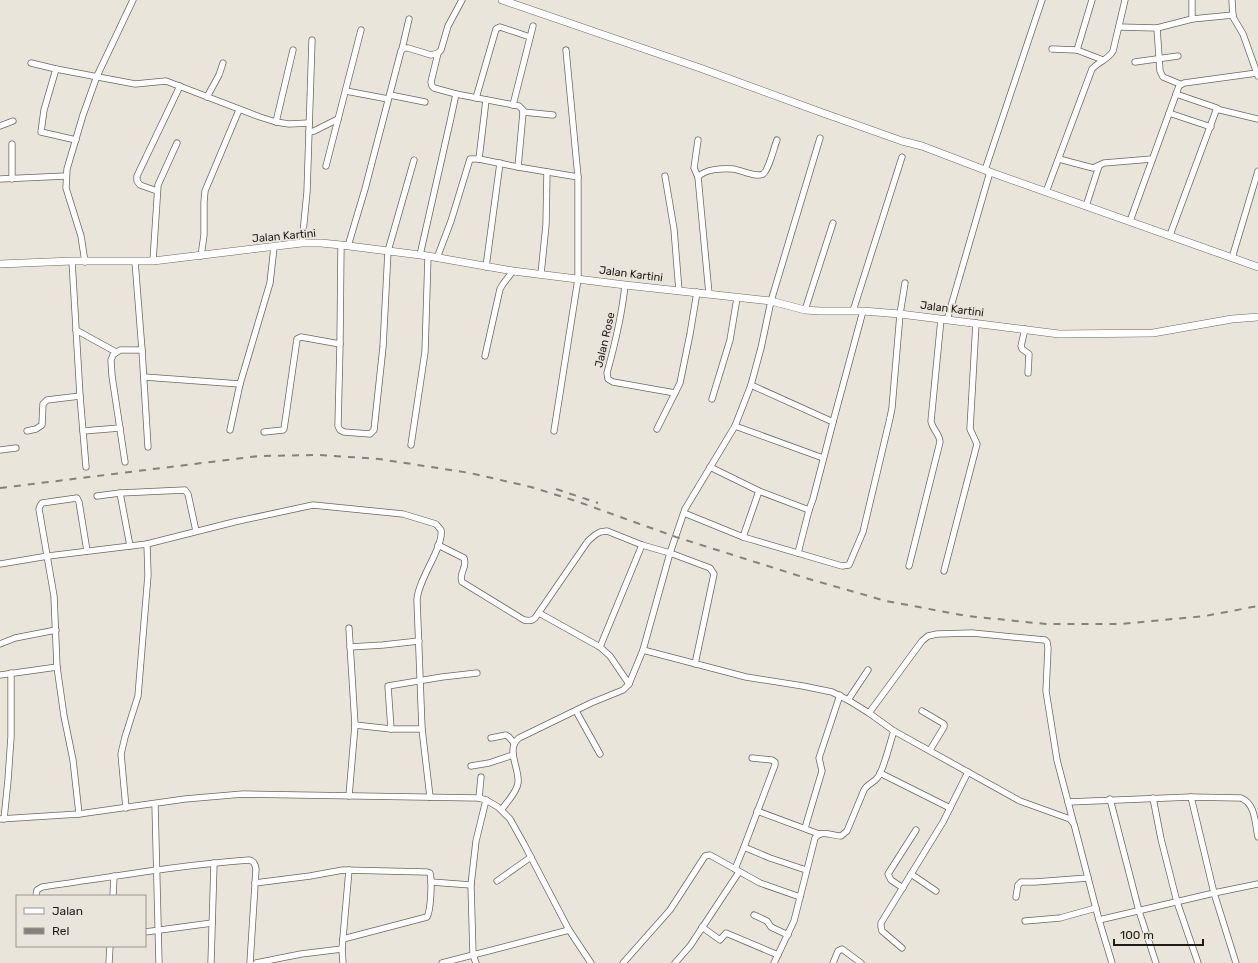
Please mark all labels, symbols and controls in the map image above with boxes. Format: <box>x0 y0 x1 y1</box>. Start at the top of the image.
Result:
street label: Jalan Kartini <box>251 227 317 245</box>
street label: Jalan Kartini <box>598 264 664 284</box>
street label: Jalan Kartini <box>919 299 985 319</box>
street label: Jalan Rose <box>592 311 618 369</box>
legend <box>16 895 146 947</box>
text: Jalan <box>52 904 83 918</box>
scale bar <box>1114 921 1203 947</box>
text: Rel <box>52 924 70 938</box>
text: 100 m <box>1120 928 1154 942</box>

